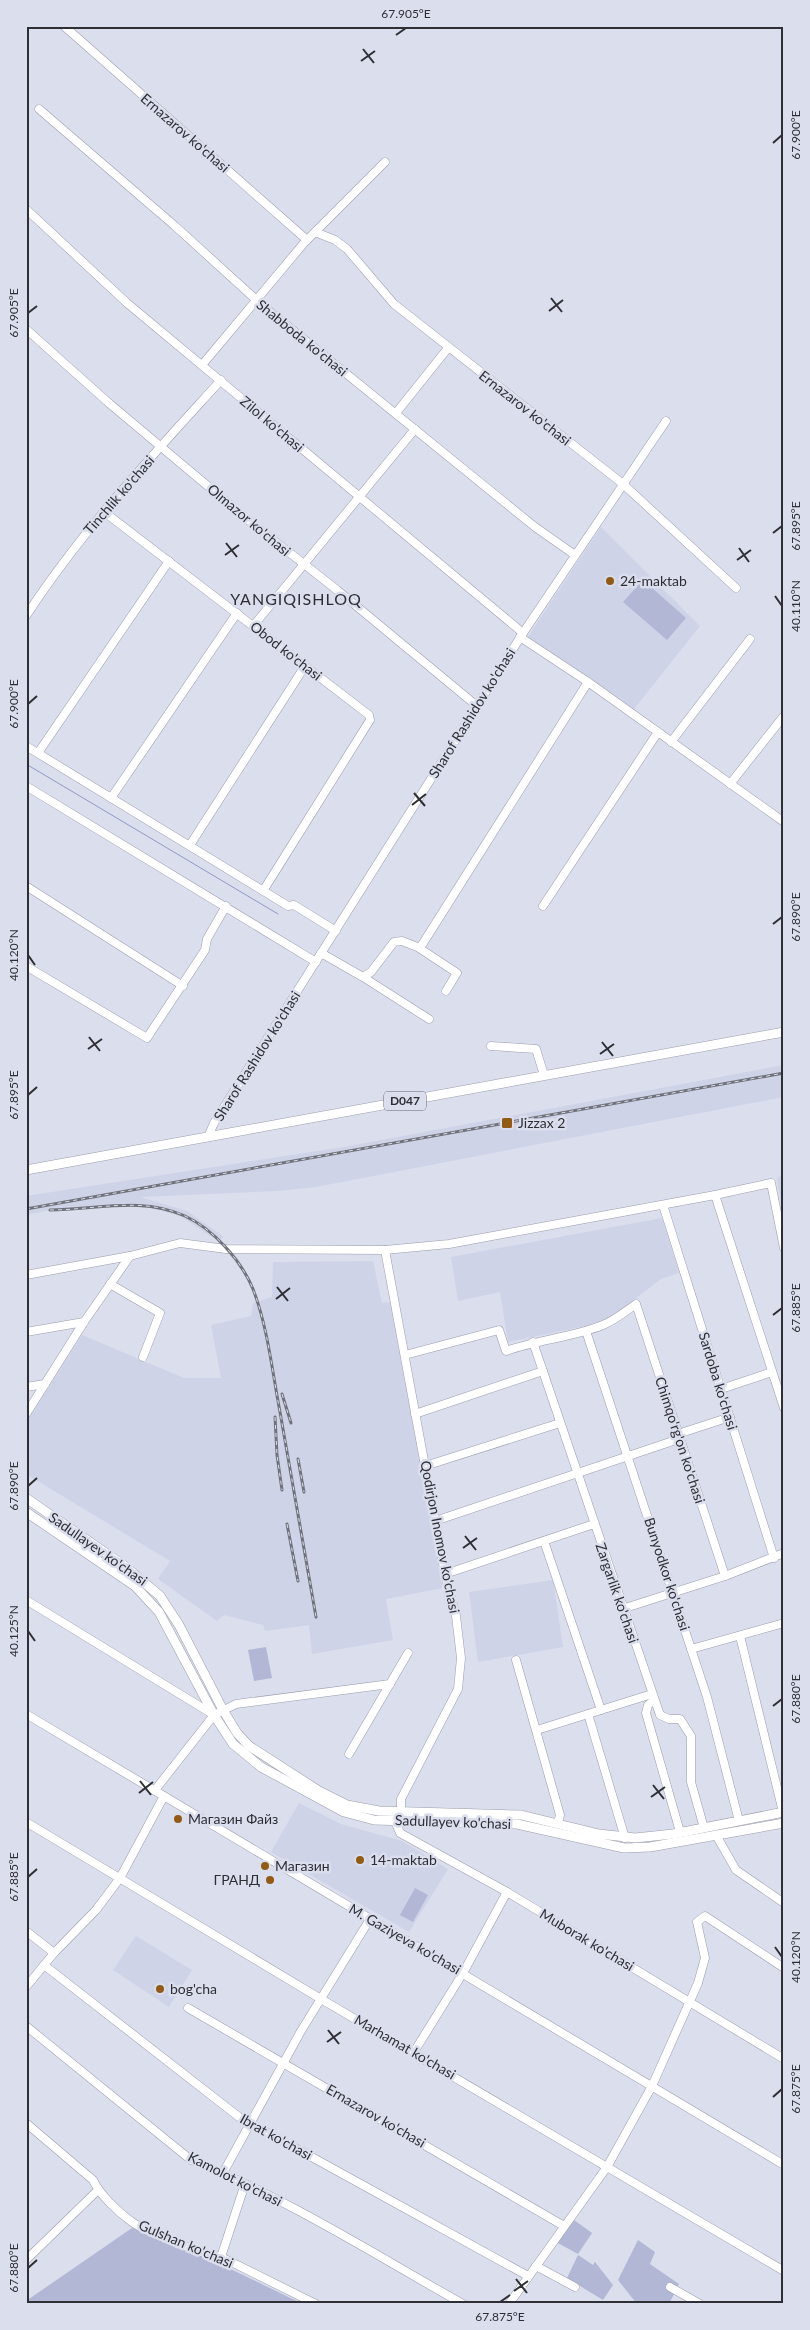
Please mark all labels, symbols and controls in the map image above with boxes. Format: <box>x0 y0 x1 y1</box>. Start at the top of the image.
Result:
text: 67.905°E <box>381 6 431 21</box>
street label: Ernazarov ko'chasi <box>138 90 233 176</box>
text: 67.900°E <box>788 110 803 160</box>
text: 67.905°E <box>6 288 21 338</box>
street label: Shabboda ko'chasi <box>253 296 351 379</box>
street label: Ernazarov ko'chasi <box>476 366 575 449</box>
street label: Zilol ko'chasi <box>237 392 308 455</box>
street label: Tinchlik ko'chasi <box>80 452 158 538</box>
street label: Olmazor ko'chasi <box>204 480 294 559</box>
text: 67.895°E <box>788 501 803 551</box>
place label: 24-maktab <box>620 572 687 589</box>
marker: 24-maktab <box>604 575 616 587</box>
text: 40.110°N <box>788 580 803 632</box>
district label: YANGIQISHLOQ <box>230 589 362 608</box>
street label: Obod ko'chasi <box>247 617 325 684</box>
street label: Sharof Rashidov ko'chasi <box>425 645 518 781</box>
text: 67.900°E <box>6 679 21 729</box>
text: 67.890°E <box>788 892 803 942</box>
text: 40.120°N <box>6 929 21 981</box>
street label: Sharof Rashidov ko'chasi <box>210 988 303 1124</box>
text: 67.895°E <box>6 1070 21 1120</box>
road number: D047 <box>384 1092 426 1110</box>
place label: Jizzax 2 <box>518 1114 565 1131</box>
marker: Jizzax 2 <box>500 1116 514 1130</box>
text: 67.885°E <box>788 1283 803 1333</box>
street label: Sardoba ko'chasi <box>696 1330 741 1432</box>
street label: Chimqo'rg'on ko'chasi <box>652 1374 709 1505</box>
street label: Qodirjon Inomov ko'chasi <box>417 1459 464 1615</box>
text: 67.890°E <box>6 1461 21 1511</box>
street label: Sadullayev ko'chasi <box>46 1508 151 1589</box>
street label: Bunyodkor ko'chasi <box>641 1515 694 1633</box>
street label: Zargarlik ko'chasi <box>592 1541 643 1645</box>
text: 40.125°N <box>6 1605 21 1657</box>
text: 67.880°E <box>788 1674 803 1724</box>
place label: Магазин Файз <box>188 1810 278 1827</box>
street label: Sadullayev ko'chasi <box>395 1811 511 1832</box>
marker: Магазин Файз <box>172 1813 184 1825</box>
place label: 14-maktab <box>370 1851 437 1868</box>
text: 67.885°E <box>6 1852 21 1902</box>
marker: 14-maktab <box>354 1854 366 1866</box>
place label: Магазин <box>275 1857 330 1874</box>
marker: Магазин <box>259 1860 271 1872</box>
place label: ГРАНД <box>214 1871 260 1888</box>
marker: ГРАНД <box>264 1874 276 1886</box>
street label: M. Gaziyeva ko'chasi <box>346 1900 464 1978</box>
street label: Muborak ko'chasi <box>537 1905 637 1974</box>
text: 40.120°N <box>788 1931 803 1983</box>
place label: bog'cha <box>170 1980 217 1997</box>
marker: bog'cha <box>154 1983 166 1995</box>
street label: Marhamat ko'chasi <box>351 2011 459 2083</box>
text: 67.875°E <box>788 2064 803 2114</box>
street label: Ernazarov ko'chasi <box>324 2080 429 2151</box>
street label: Ibrat ko'chasi <box>237 2110 315 2163</box>
street label: Kamolot ko'chasi <box>185 2148 285 2210</box>
street label: Gulshan ko'chasi <box>136 2216 236 2271</box>
text: 67.880°E <box>6 2243 21 2293</box>
text: 67.875°E <box>475 2309 525 2324</box>

